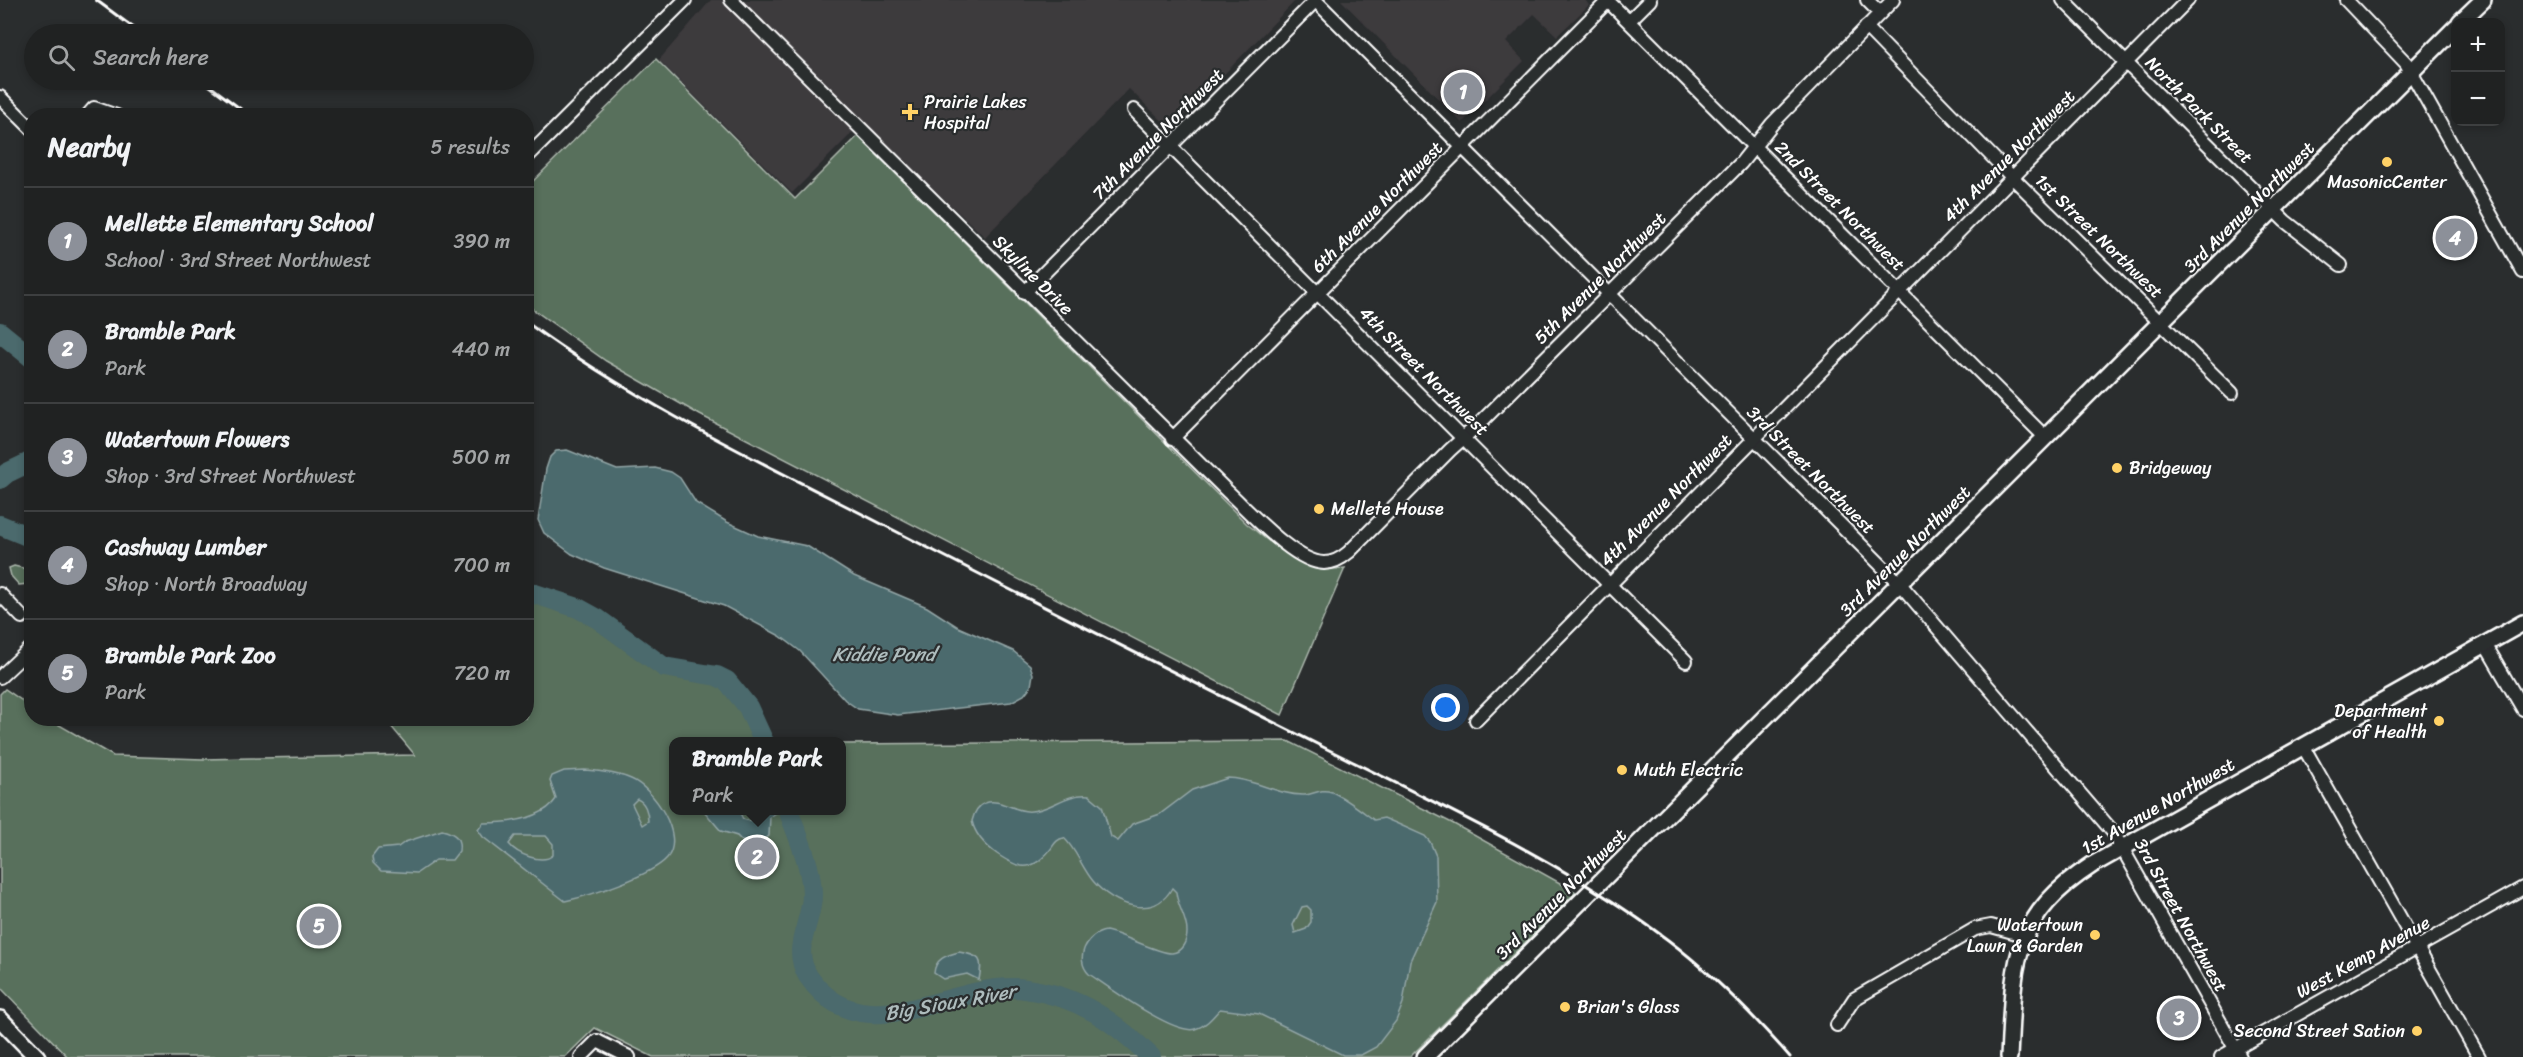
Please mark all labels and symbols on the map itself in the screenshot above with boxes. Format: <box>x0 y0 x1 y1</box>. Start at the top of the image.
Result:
street label: North Park Street <box>2137 48 2261 172</box>
street label: 7th Avenue Northwest <box>1084 60 1232 208</box>
pin: 1 <box>1444 70 1482 115</box>
street label: 4th Avenue Northwest <box>1935 82 2083 230</box>
place label: Prairie Lakes Hospital <box>924 86 1027 139</box>
marker: Prairie Lakes Hospital <box>901 103 919 121</box>
street label: 6th Avenue Northwest <box>1303 133 1451 281</box>
street label: 2nd Street Northwest <box>1767 133 1913 279</box>
street label: 3rd Avenue Northwest <box>2175 133 2323 281</box>
marker: MasonicCenter <box>2380 155 2394 169</box>
street label: 1st Street Northwest <box>2027 166 2171 306</box>
place label: MasonicCenter <box>2327 166 2448 198</box>
street label: 5th Avenue Northwest <box>1526 204 1674 352</box>
pin: 4 <box>2436 216 2474 260</box>
street label: Skyline Drive <box>985 227 1081 323</box>
street label: 4th Street Northwest <box>1351 298 1497 444</box>
street label: 3rd Street Northwest <box>1739 398 1883 542</box>
street label: 4th Avenue Northwest <box>1592 426 1740 574</box>
place label: Bridgeway <box>2129 452 2212 484</box>
marker: Bridgeway <box>2110 461 2124 475</box>
street label: 3rd Avenue Northwest <box>1831 477 1979 625</box>
place label: Mellete House <box>1331 493 1444 525</box>
marker: Mellete House <box>1312 502 1326 516</box>
water label: Kiddie Pond <box>833 637 941 672</box>
your location <box>1431 693 1460 722</box>
place label: Department of Health <box>2334 695 2428 748</box>
marker: Department of Health <box>2432 714 2446 728</box>
street label: 1st Avenue Northwest <box>2075 749 2241 863</box>
place label: Muth Electric <box>1634 754 1743 786</box>
marker: Muth Electric <box>1615 763 1629 777</box>
street label: 3rd Avenue Northwest <box>1487 820 1635 968</box>
street label: 3rd Street Northwest <box>2125 832 2237 998</box>
pin: 2 <box>738 834 777 880</box>
pin: 5 <box>300 904 338 948</box>
street label: West Kemp Avenue <box>2290 907 2436 1007</box>
place label: Watertown Lawn & Garden <box>1967 909 2083 962</box>
marker: Watertown Lawn & Garden <box>2088 928 2102 942</box>
water label: Big Sioux River <box>882 973 1022 1031</box>
place label: Brian's Glass <box>1577 991 1680 1023</box>
pin: 3 <box>2160 996 2198 1040</box>
marker: Brian's Glass <box>1558 1000 1572 1014</box>
place label: Second Street Sation <box>2233 1015 2405 1047</box>
marker: Second Street Sation <box>2410 1024 2424 1038</box>

